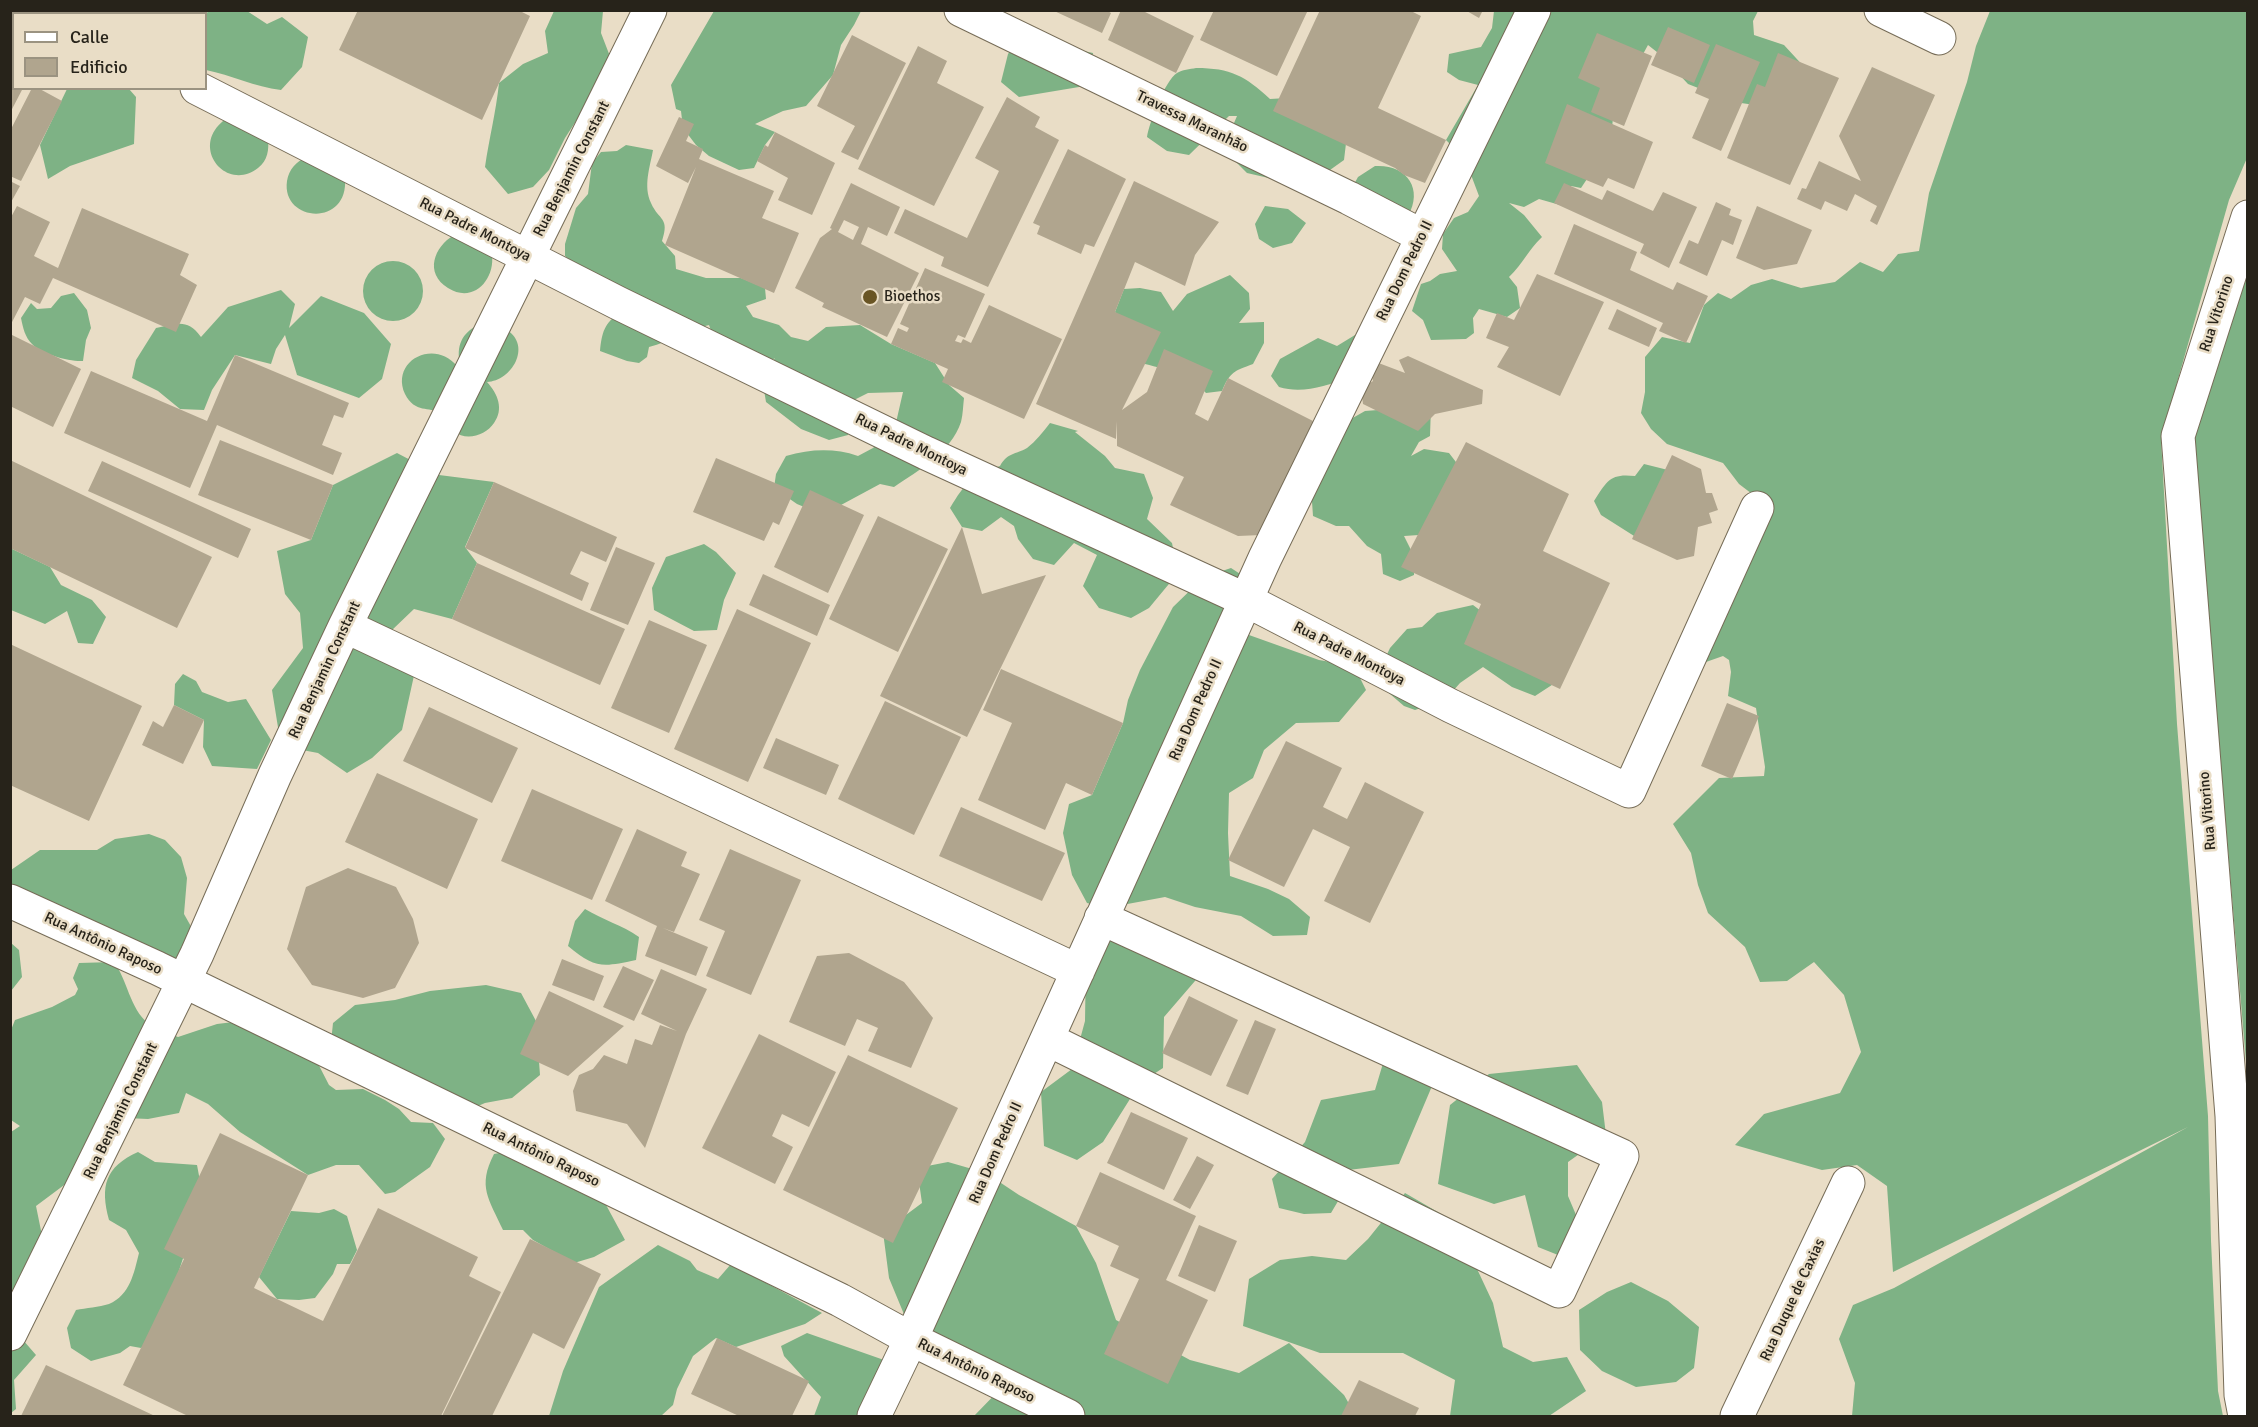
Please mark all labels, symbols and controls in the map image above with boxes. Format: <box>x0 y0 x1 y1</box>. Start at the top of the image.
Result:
legend <box>12 12 207 90</box>
text: Calle <box>70 26 109 48</box>
text: Edificio <box>70 56 128 78</box>
street label: Travessa Maranhão <box>1133 87 1251 157</box>
street label: Rua Benjamin Constant <box>530 98 614 240</box>
street label: Rua Padre Montoya <box>416 194 534 266</box>
street label: Rua Dom Pedro II <box>1373 218 1437 324</box>
street label: Rua Vitorino <box>2196 274 2238 354</box>
marker: Bioethos <box>861 288 879 306</box>
place label: Bioethos <box>884 288 940 306</box>
street label: Rua Padre Montoya <box>852 410 970 480</box>
street label: Rua Benjamin Constant <box>285 598 365 742</box>
street label: Rua Padre Montoya <box>1290 618 1408 690</box>
street label: Rua Dom Pedro II <box>1166 656 1226 764</box>
street label: Rua Vitorino <box>2196 771 2220 851</box>
street label: Rua Antônio Raposo <box>41 909 165 979</box>
street label: Rua Benjamin Constant <box>80 1040 162 1182</box>
street label: Rua Dom Pedro II <box>966 1099 1026 1207</box>
street label: Rua Antônio Raposo <box>480 1119 602 1191</box>
street label: Rua Duque de Caxias <box>1757 1236 1829 1364</box>
street label: Rua Antônio Raposo <box>915 1335 1037 1407</box>

